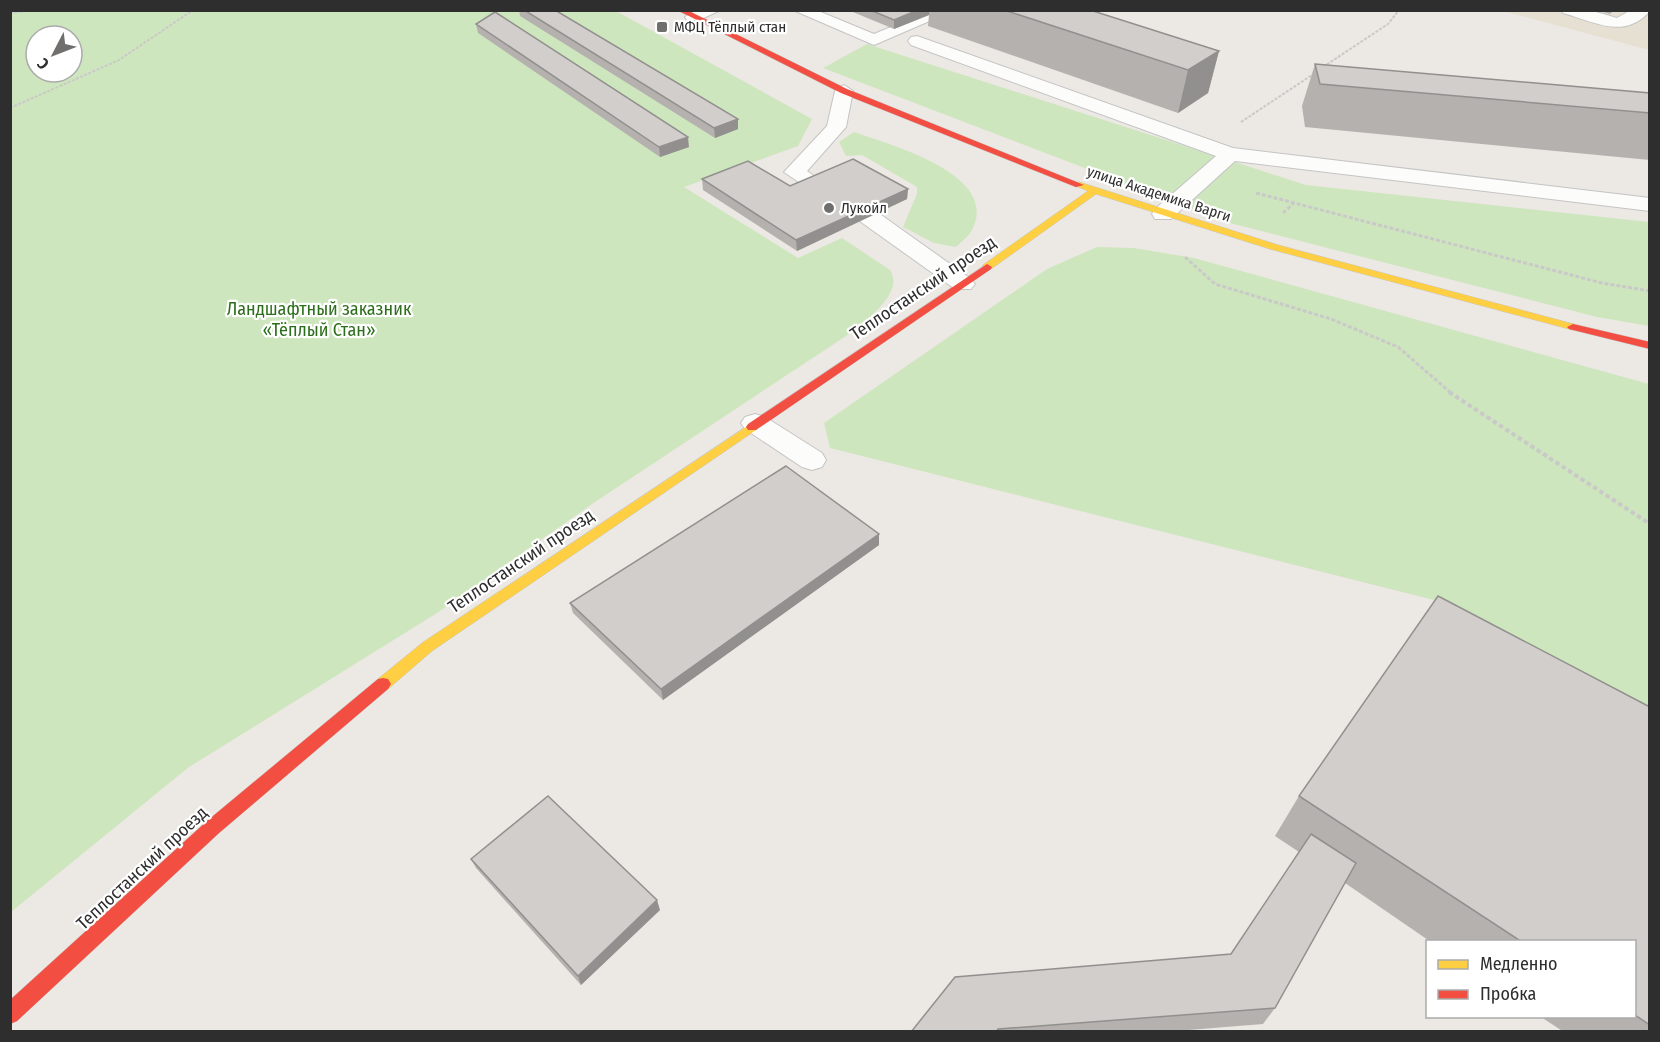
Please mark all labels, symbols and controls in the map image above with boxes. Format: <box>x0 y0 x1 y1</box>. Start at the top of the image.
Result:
place label: МФЦ Тёплый стан <box>674 18 786 36</box>
marker: МФЦ Тёплый стан <box>655 20 669 34</box>
north arrow <box>24 24 84 84</box>
text: С <box>33 54 53 73</box>
street label: улица Академика Варги <box>1085 162 1233 226</box>
place label: Лукойл <box>841 199 887 217</box>
marker: Лукойл <box>822 201 836 215</box>
street label: Теплостанский проезд <box>846 231 1000 345</box>
park label: Ландшафтный заказник «Тёплый Стан» <box>227 298 412 341</box>
street label: Теплостанский проезд <box>444 504 598 618</box>
street label: Теплостанский проезд <box>72 802 212 934</box>
legend <box>1426 940 1636 1018</box>
text: Медленно <box>1480 953 1558 975</box>
text: Пробка <box>1480 983 1536 1005</box>

